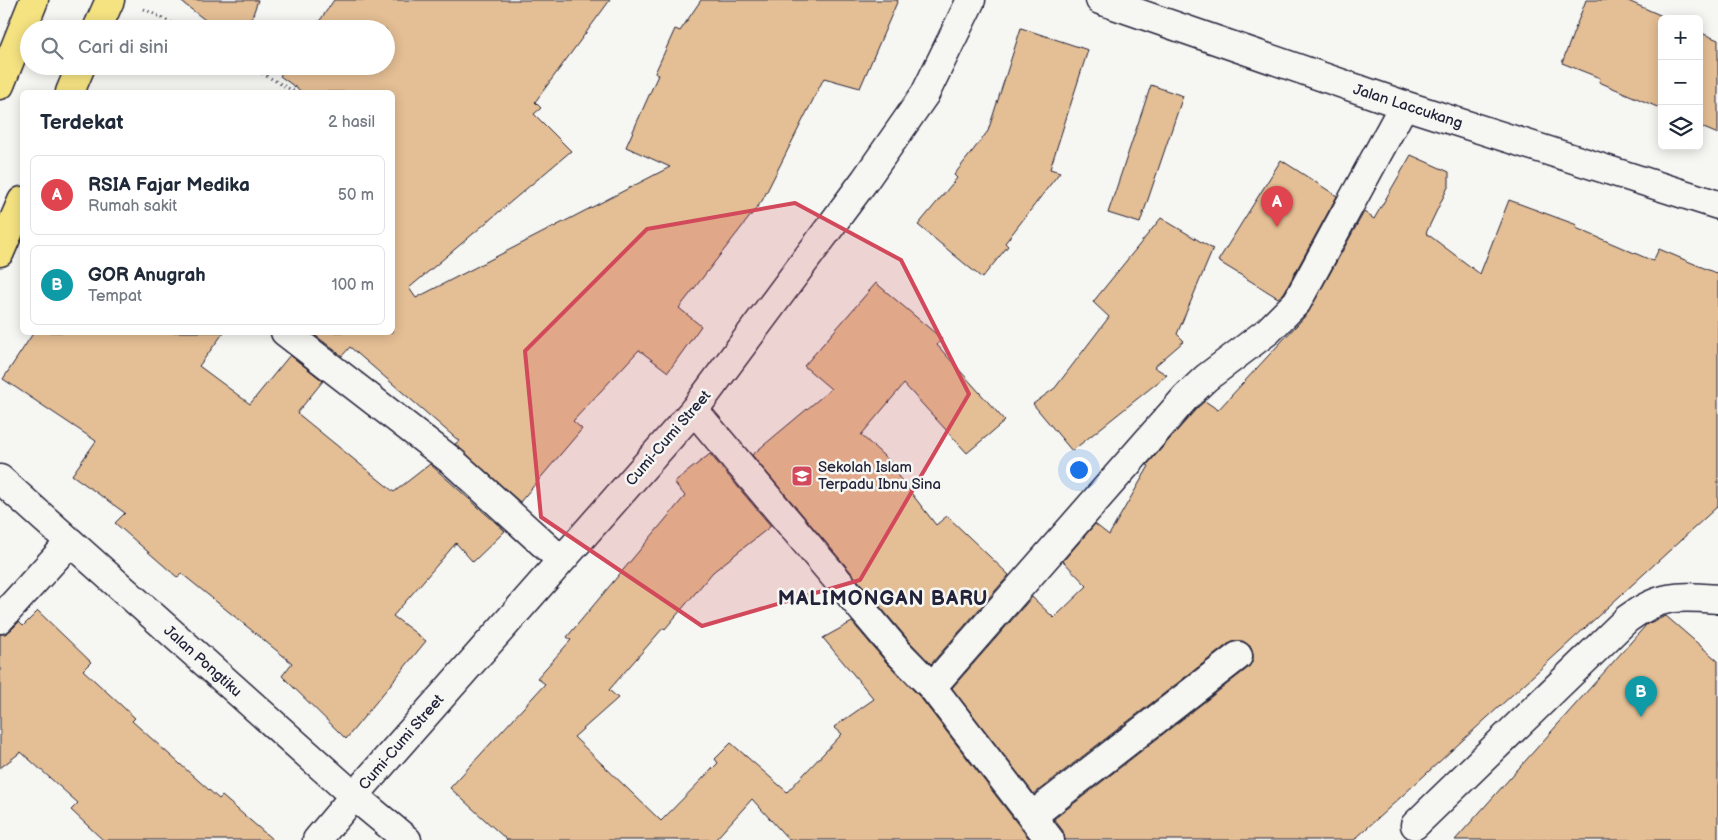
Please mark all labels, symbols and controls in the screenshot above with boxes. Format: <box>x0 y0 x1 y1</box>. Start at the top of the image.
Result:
map controls <box>1658 15 1703 150</box>
button: + <box>1658 15 1703 60</box>
search box <box>20 20 395 75</box>
icon: search <box>38 34 66 62</box>
text: Cari di sini <box>78 36 168 59</box>
button: − <box>1658 60 1703 105</box>
street label: Jalan Laccukang <box>1351 80 1465 133</box>
button: layers <box>1658 105 1703 150</box>
text: Terdekat <box>40 110 124 135</box>
text: 2 hasil <box>328 113 375 132</box>
text: RSIA Fajar Medika <box>88 174 250 197</box>
text: A <box>52 186 62 205</box>
text: 50 m <box>338 186 374 205</box>
pin: A <box>1261 186 1293 227</box>
text: Rumah sakit <box>88 197 177 216</box>
text: GOR Anugrah <box>88 264 206 287</box>
text: B <box>51 276 63 295</box>
text: 100 m <box>331 276 374 295</box>
text: Tempat <box>88 287 142 306</box>
street label: Cumi-Cumi Street <box>622 386 715 490</box>
your location <box>1066 457 1092 483</box>
place label: Sekolah Islam Terpadu Ibnu Sina <box>818 458 941 494</box>
school or university icon: Sekolah Islam Terpadu Ibnu Sina <box>790 464 814 488</box>
district label: MALIMONGAN BARU <box>778 587 988 611</box>
street label: Jalan Pongtiku <box>160 621 246 701</box>
pin: B <box>1625 676 1657 717</box>
street label: Cumi-Cumi Street <box>355 690 448 794</box>

